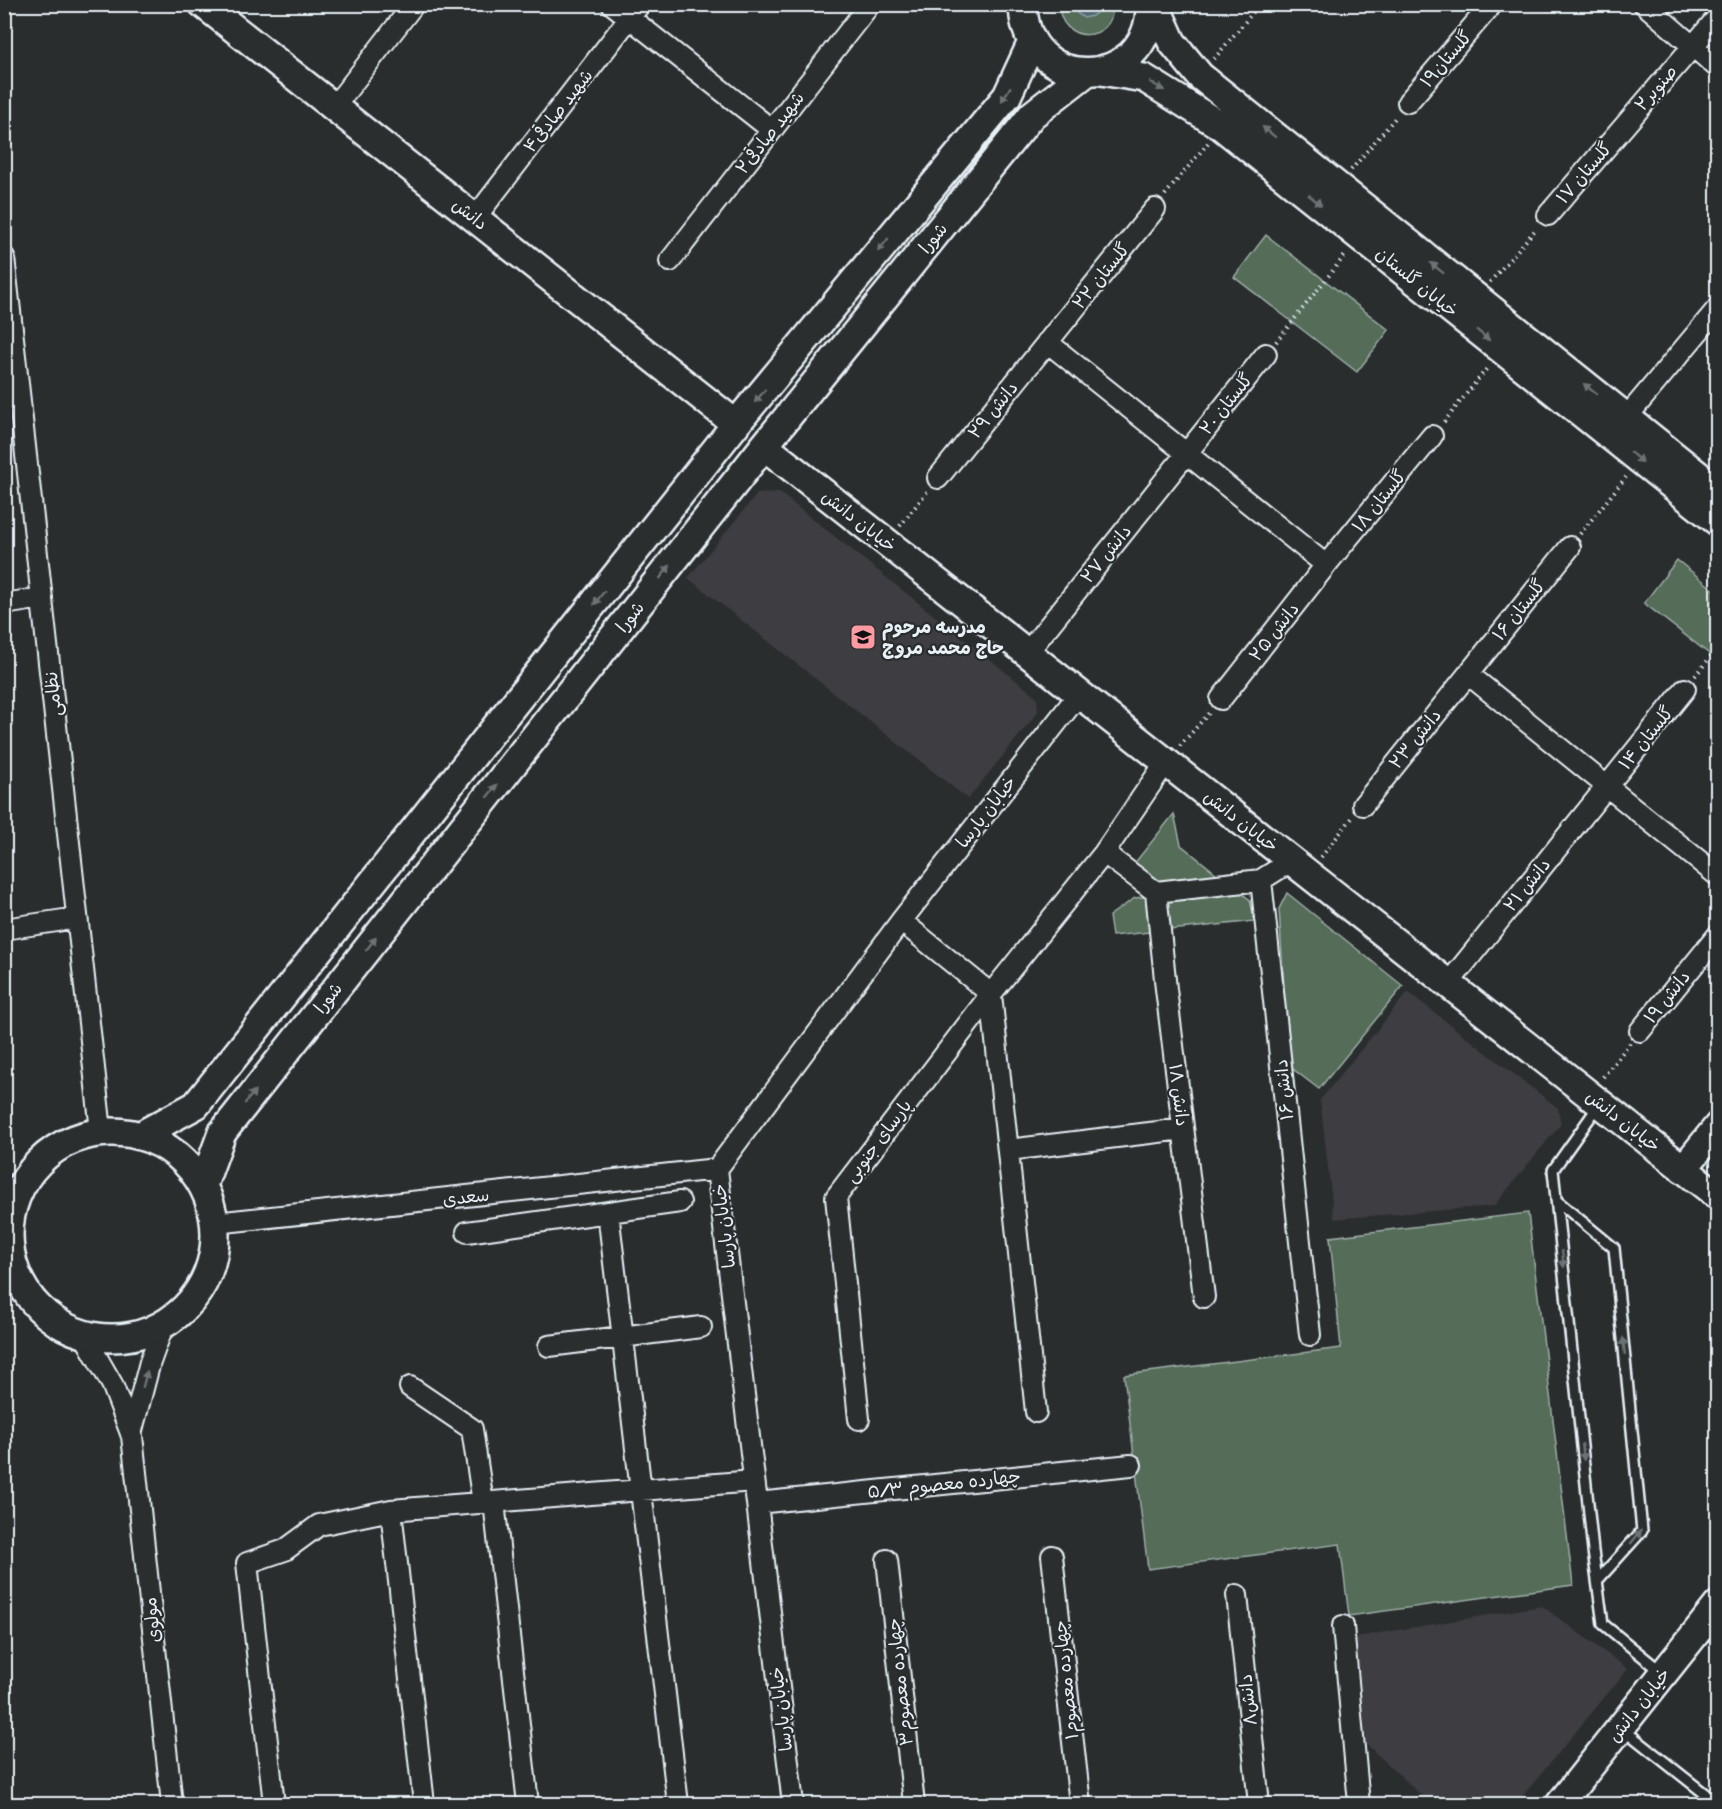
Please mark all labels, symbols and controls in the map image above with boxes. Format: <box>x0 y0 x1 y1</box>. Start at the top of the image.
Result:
street label: گلستان۱۹ <box>1412 23 1481 95</box>
street label: صنوبر۲ <box>1626 57 1686 119</box>
street label: شهید صادقی۴ <box>515 62 601 160</box>
one-way arrow <box>1149 81 1166 91</box>
street label: شهید صادقی۲ <box>727 84 813 182</box>
one-way arrow <box>1001 86 1011 103</box>
one-way arrow <box>1261 126 1277 139</box>
street label: گلستان ۱۷ <box>1548 134 1621 212</box>
street label: دانش <box>445 189 495 239</box>
one-way arrow <box>1307 194 1322 206</box>
street label: شورا <box>910 215 956 261</box>
street label: گلستان ۲۲ <box>1064 235 1139 317</box>
one-way arrow <box>878 238 890 253</box>
street label: خیابان گلستان <box>1368 238 1466 326</box>
one-way arrow <box>1429 261 1445 274</box>
one-way arrow <box>1475 329 1491 342</box>
street label: گلستان ۲۰ <box>1191 365 1262 442</box>
street label: دانش ۲۹ <box>959 374 1027 446</box>
one-way arrow <box>1582 384 1597 396</box>
one-way arrow <box>753 388 766 404</box>
one-way arrow <box>1628 450 1643 462</box>
street label: گلستان ۱۸ <box>1343 462 1415 540</box>
street label: خیابان دانش <box>814 481 904 561</box>
street label: دانش ۲۷ <box>1072 517 1140 591</box>
one-way arrow <box>658 564 671 580</box>
street label: گلستان ۱۶ <box>1484 572 1554 648</box>
one-way arrow <box>593 590 605 605</box>
street label: شورا <box>607 594 653 640</box>
street label: دانش ۲۵ <box>1240 595 1308 669</box>
place label: مدرسه مرحوم حاج محمد مروج <box>882 611 1004 664</box>
school or university icon: مدرسه مرحوم حاج محمد مروج <box>848 622 878 652</box>
street label: نظامی <box>35 670 71 718</box>
street label: گلستان ۱۴ <box>1610 699 1682 777</box>
street label: دانش ۲۳ <box>1380 701 1450 777</box>
street label: خیابان پارسا <box>947 769 1025 855</box>
street label: خیابان دانش <box>1196 781 1286 861</box>
one-way arrow <box>485 783 498 799</box>
street label: دانش ۲۱ <box>1495 851 1559 919</box>
one-way arrow <box>364 937 377 952</box>
street label: دانش ۱۹ <box>1635 963 1699 1031</box>
street label: شورا <box>305 975 351 1021</box>
street label: دانش ۱۶ <box>1265 1058 1303 1122</box>
street label: دانش ۱۸ <box>1159 1062 1199 1128</box>
street label: خیابان دانش <box>1578 1081 1668 1161</box>
one-way arrow <box>244 1089 257 1105</box>
street label: پارسای جنوبی <box>836 1092 920 1190</box>
street label: سعدی <box>441 1179 491 1215</box>
street label: خیابان پارسا <box>703 1182 745 1270</box>
one-way arrow <box>1558 1249 1567 1268</box>
one-way arrow <box>1619 1336 1629 1355</box>
one-way arrow <box>141 1370 150 1388</box>
one-way arrow <box>1578 1443 1588 1462</box>
street label: چهارده معصوم ۵/۳ <box>866 1460 1022 1508</box>
one-way arrow <box>1630 1529 1642 1545</box>
street label: مولوی <box>134 1596 170 1644</box>
street label: چهارده معصوم۳ <box>877 1617 923 1747</box>
street label: چهارده معصوم۱ <box>1044 1619 1088 1741</box>
street label: خیابان دانش <box>1599 1660 1679 1750</box>
street label: خیابان پارسا <box>760 1665 802 1753</box>
street label: دانش۸ <box>1229 1673 1267 1727</box>

